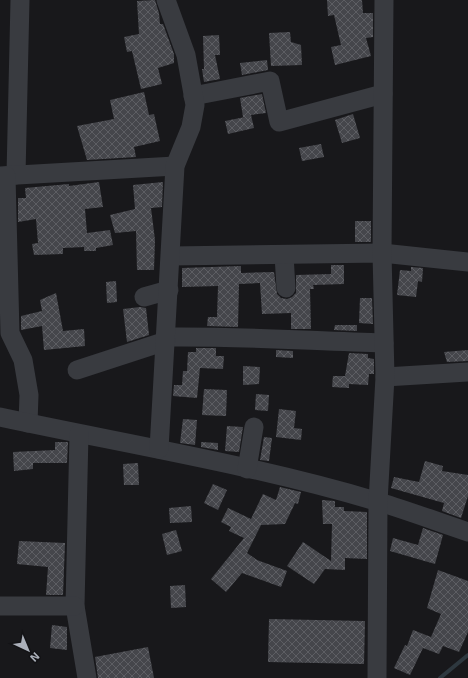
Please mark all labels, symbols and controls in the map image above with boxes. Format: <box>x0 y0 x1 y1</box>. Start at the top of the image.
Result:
north arrow <box>8 630 48 670</box>
text: N <box>28 650 43 665</box>

